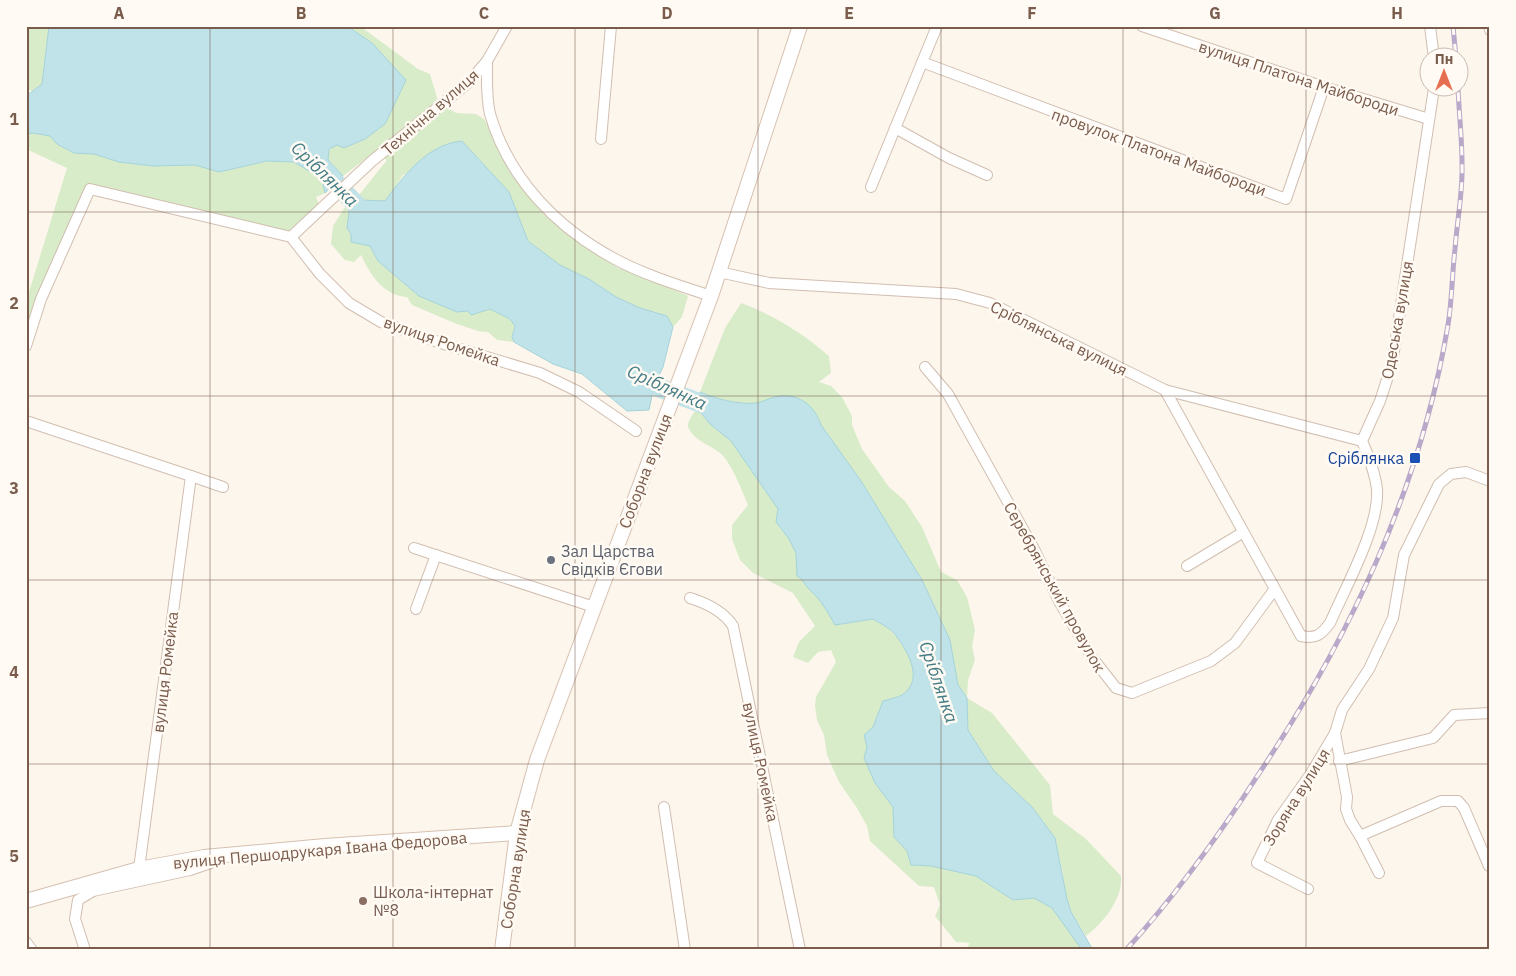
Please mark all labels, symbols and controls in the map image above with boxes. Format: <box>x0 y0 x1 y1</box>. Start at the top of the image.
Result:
text: A <box>114 3 125 23</box>
text: B <box>296 3 307 23</box>
text: C <box>479 3 489 23</box>
text: D <box>661 3 673 23</box>
text: E <box>844 3 854 23</box>
text: F <box>1027 3 1037 23</box>
text: G <box>1209 3 1221 23</box>
text: H <box>1391 3 1403 23</box>
street label: вулиця Платона Майбороди <box>1196 36 1402 120</box>
north arrow <box>1418 48 1468 98</box>
text: Пн <box>1435 50 1453 68</box>
street label: Технічна вулиця <box>378 65 482 159</box>
street label: провулок Платона Майбороди <box>1049 104 1269 200</box>
text: 1 <box>9 109 19 129</box>
water label: Сріблянка <box>287 136 363 212</box>
street label: Одеська вулиця <box>1377 259 1417 381</box>
text: 2 <box>9 293 19 313</box>
street label: Сріблянська вулиця <box>987 296 1131 380</box>
street label: вулиця Ромейка <box>381 312 503 370</box>
water label: Сріблянка <box>624 359 710 415</box>
street label: Соборна вулиця <box>614 411 676 531</box>
place label: Сріблянка <box>1328 448 1404 468</box>
marker: Сріблянка <box>1408 451 1422 465</box>
text: 3 <box>9 478 19 498</box>
street label: Серебрянський провулок <box>1000 498 1110 676</box>
place label: Зал Царства Свідків Єгови <box>561 541 663 579</box>
marker: Зал Царства Свідків Єгови <box>545 554 557 566</box>
street label: вулиця Ромейка <box>148 610 182 734</box>
water label: Сріблянка <box>914 638 964 726</box>
text: 4 <box>9 662 19 682</box>
street label: вулиця Ромейка <box>739 700 784 824</box>
street label: Зоряна вулиця <box>1258 745 1334 849</box>
street label: Соборна вулиця <box>496 808 534 930</box>
street label: вулиця Першодрукаря Івана Федорова <box>172 827 468 873</box>
text: 5 <box>9 846 19 866</box>
place label: Школа-інтернат №8 <box>373 882 494 920</box>
marker: Школа-інтернат №8 <box>357 895 369 907</box>

